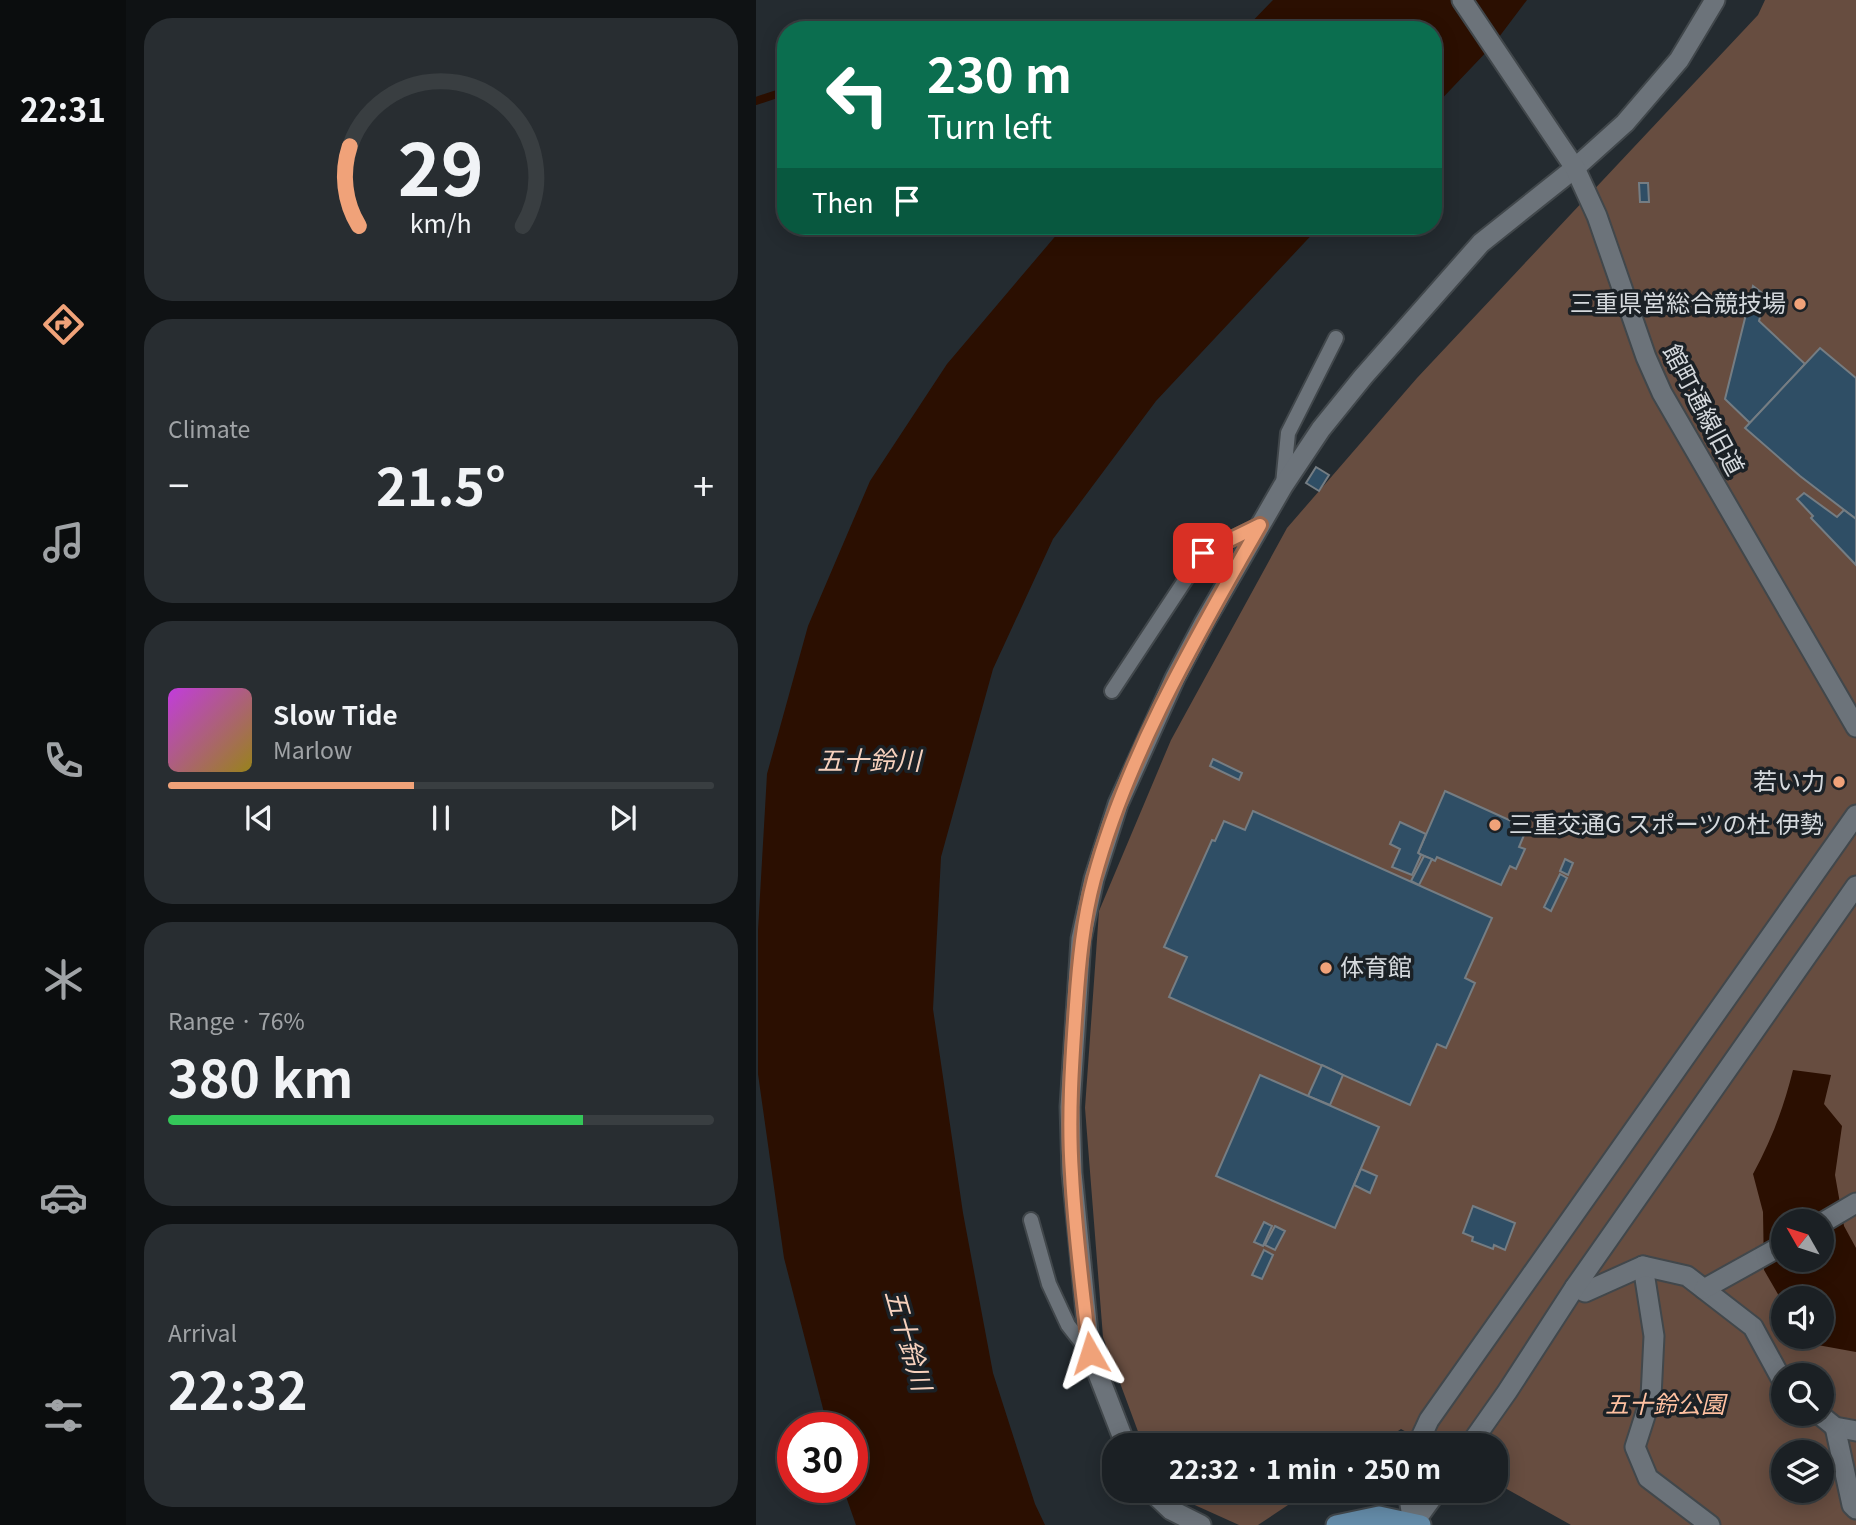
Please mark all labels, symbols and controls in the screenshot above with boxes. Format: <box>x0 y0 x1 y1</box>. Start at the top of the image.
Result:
text: 230 m <box>927 36 1072 107</box>
icon: left <box>812 49 903 140</box>
text: 22:31 <box>20 85 106 131</box>
text: Turn left <box>927 102 1052 148</box>
text: 29 <box>398 112 484 217</box>
icon: arrive <box>888 182 926 220</box>
text: Then <box>812 183 874 220</box>
text: km/h <box>410 204 472 240</box>
place label: 三重県営総合競技場 <box>1570 284 1786 319</box>
marker: 三重県営総合競技場 <box>1792 296 1808 312</box>
icon: directions <box>39 300 88 349</box>
street label: 館町通線旧道 <box>1656 337 1754 481</box>
text: Climate <box>168 411 250 445</box>
text: 21.5° <box>376 446 506 521</box>
text: − <box>168 456 189 511</box>
text: + <box>693 456 714 511</box>
icon: music <box>39 518 88 567</box>
pin <box>1173 523 1233 583</box>
icon: arrive <box>1184 534 1222 572</box>
text: Slow Tide <box>273 695 398 732</box>
text: Marlow <box>273 732 352 766</box>
icon: phone <box>39 736 88 785</box>
water label: 五十鈴川 <box>817 740 924 777</box>
place label: 若い力 <box>1753 762 1825 797</box>
marker: 若い力 <box>1831 774 1847 790</box>
icon: previous <box>240 799 278 837</box>
icon: pause <box>422 799 460 837</box>
icon: next <box>604 799 642 837</box>
place label: 三重交通G スポーツの杜 伊勢 <box>1509 805 1824 840</box>
marker: 三重交通G スポーツの杜 伊勢 <box>1487 817 1503 833</box>
place label: 体育館 <box>1340 948 1412 983</box>
icon: climate <box>39 955 88 1004</box>
marker: 体育館 <box>1318 960 1334 976</box>
text: Range · 76% <box>168 1003 305 1037</box>
text: 380 km <box>168 1038 353 1113</box>
icon: car <box>39 1173 88 1222</box>
north arrow <box>1771 1209 1834 1272</box>
map controls <box>1771 1209 1834 1503</box>
water label: 五十鈴川 <box>878 1284 943 1397</box>
button: sound <box>1771 1286 1834 1349</box>
text: Arrival <box>168 1315 237 1349</box>
position arrow <box>1053 1316 1127 1390</box>
text: 22:32 <box>168 1350 308 1425</box>
button: search <box>1771 1363 1834 1426</box>
park label: 五十鈴公園 <box>1605 1385 1728 1420</box>
icon: filters <box>39 1391 88 1440</box>
speed limit sign: 30 <box>777 1412 868 1503</box>
button: layers <box>1771 1440 1834 1503</box>
text: 22:32 · 1 min · 250 m <box>1169 1449 1441 1486</box>

